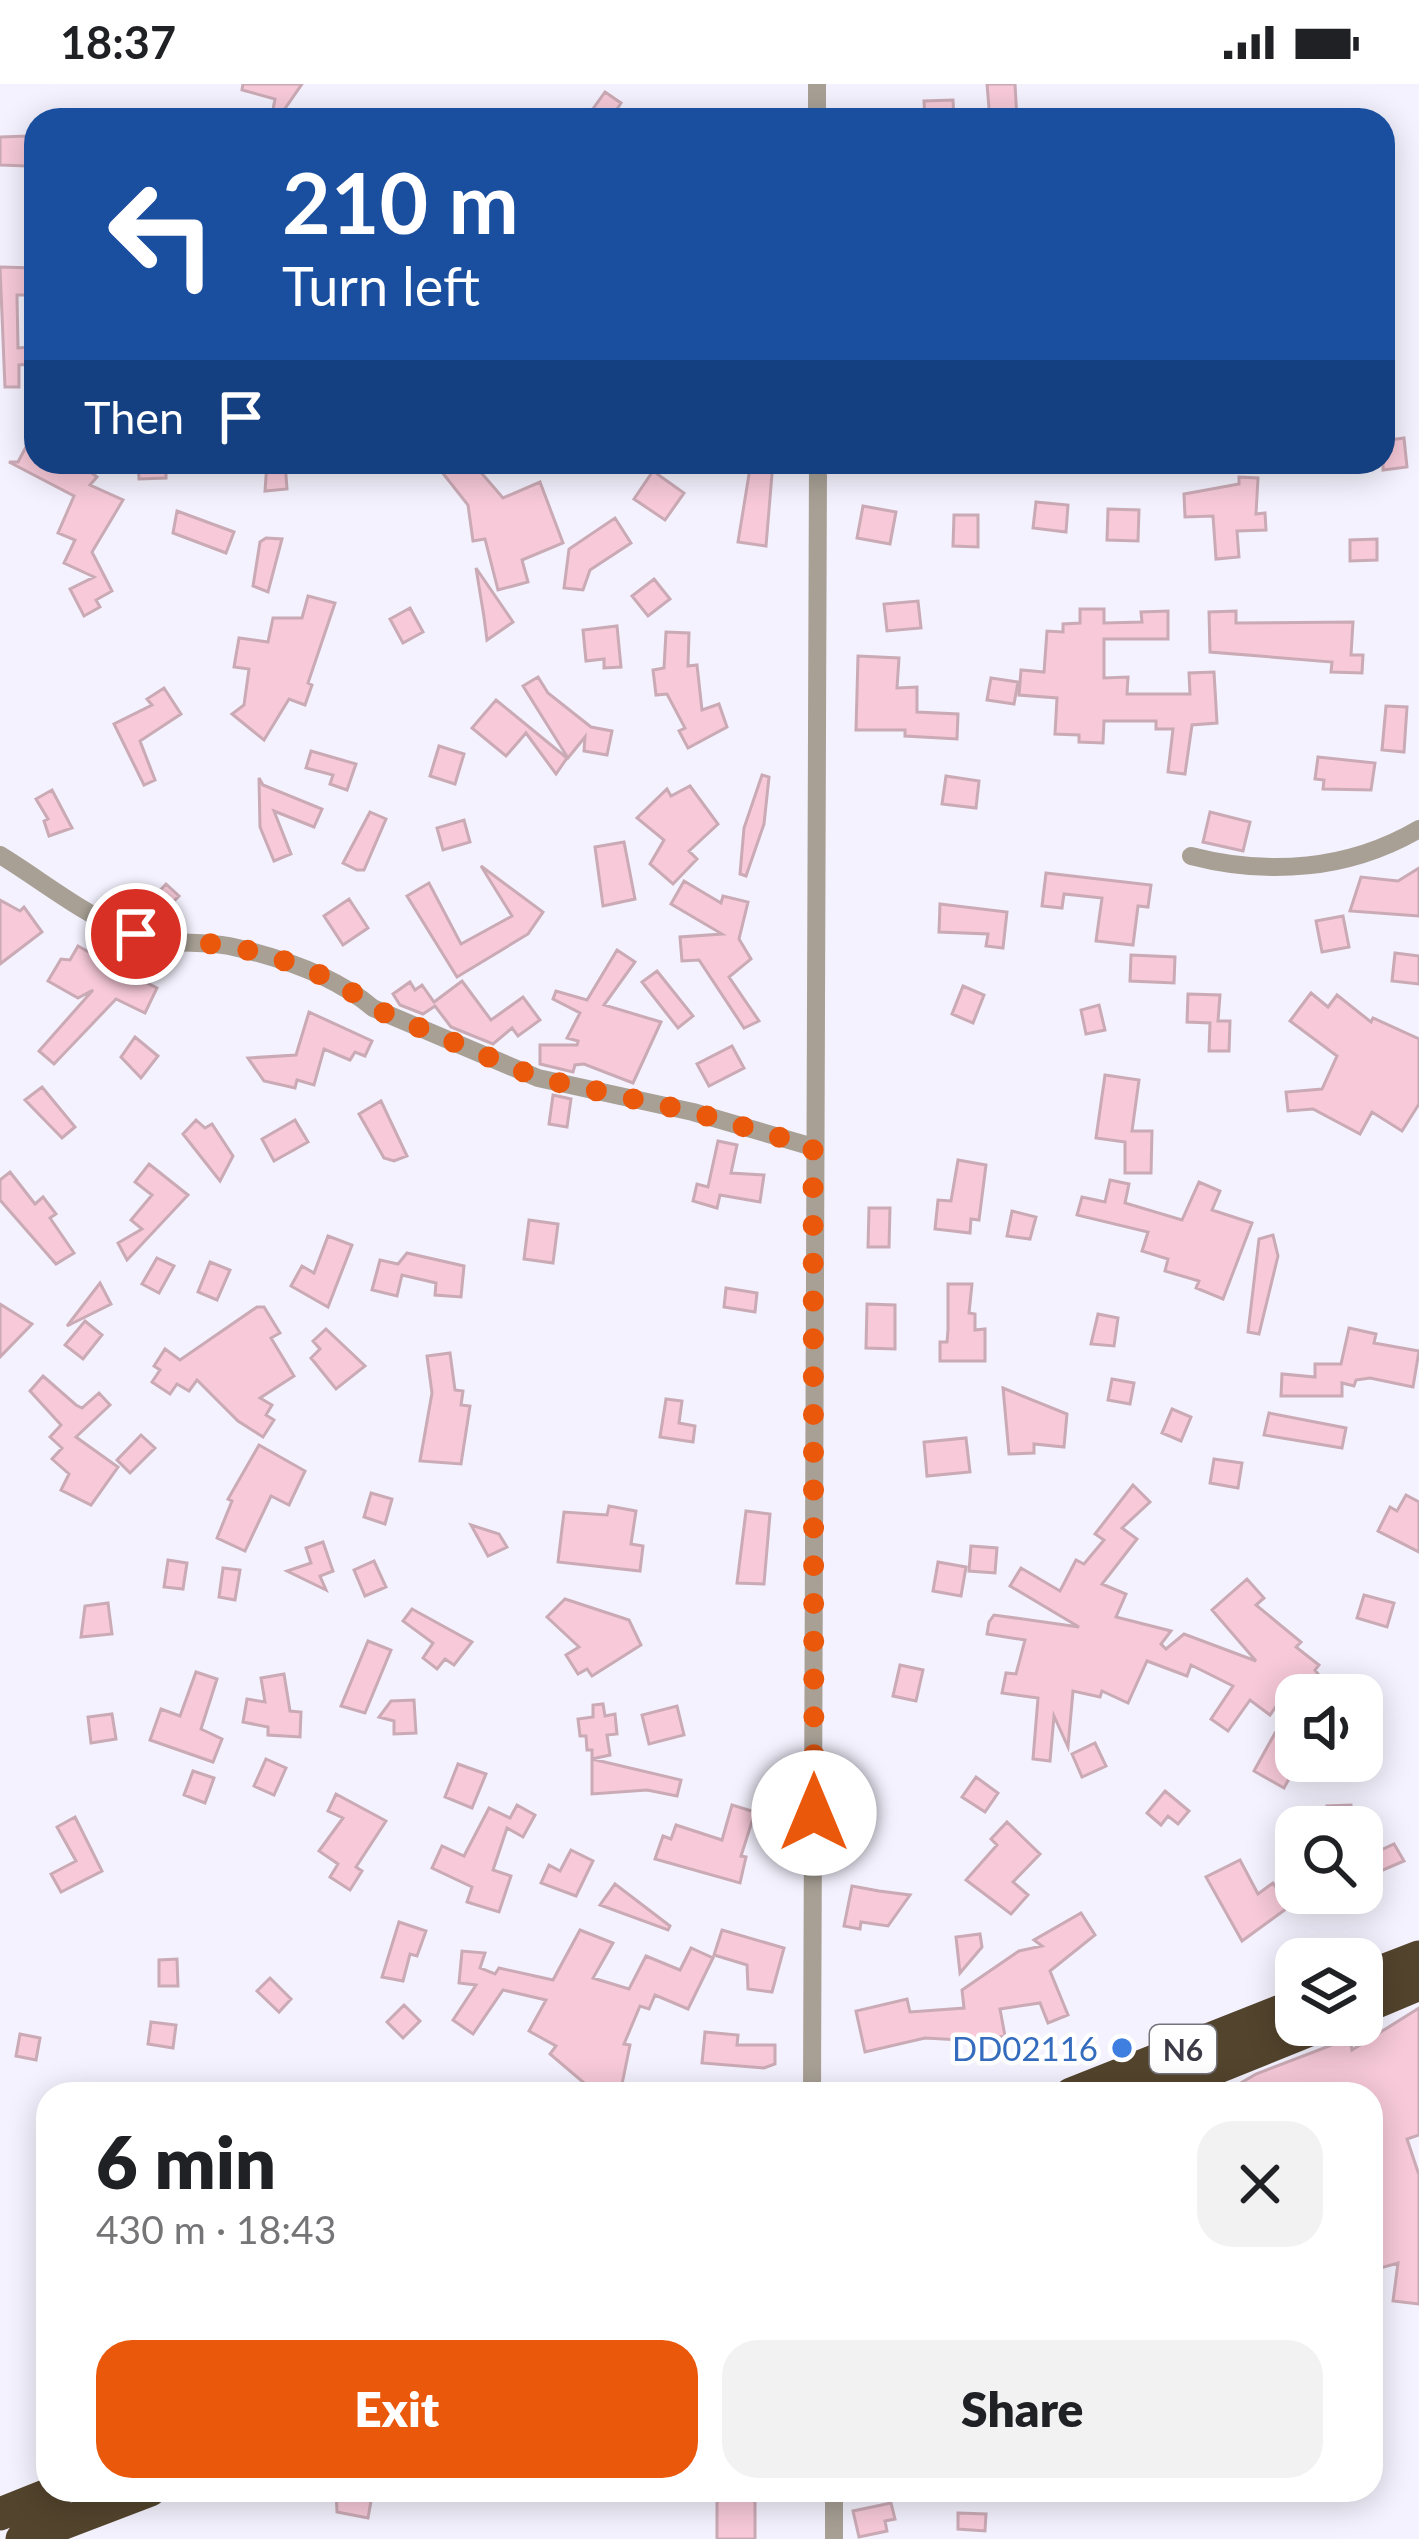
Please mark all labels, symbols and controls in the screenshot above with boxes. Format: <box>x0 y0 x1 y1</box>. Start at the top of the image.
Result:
text: 18:37 <box>60 15 176 69</box>
text: 210 m <box>282 151 519 252</box>
icon: left <box>84 156 240 312</box>
text: Turn left <box>282 253 480 318</box>
icon: arrive <box>208 384 274 450</box>
text: Then <box>84 390 184 444</box>
pin <box>85 883 187 985</box>
icon: arrive <box>103 901 169 967</box>
map controls <box>1275 1674 1383 2046</box>
button: sound <box>1275 1674 1383 1782</box>
position arrow <box>751 1750 877 1876</box>
button: search <box>1275 1806 1383 1914</box>
button: layers <box>1275 1938 1383 2046</box>
road number: N6 <box>1150 2025 1216 2073</box>
place label: DD02116 <box>952 2028 1098 2068</box>
marker: DD02116 <box>1109 2035 1135 2061</box>
text: 6 min <box>96 2118 276 2204</box>
button: close <box>1197 2121 1323 2247</box>
text: 430 m · 18:43 <box>96 2206 336 2252</box>
button: Exit <box>96 2340 698 2478</box>
button: Share <box>722 2340 1323 2478</box>

